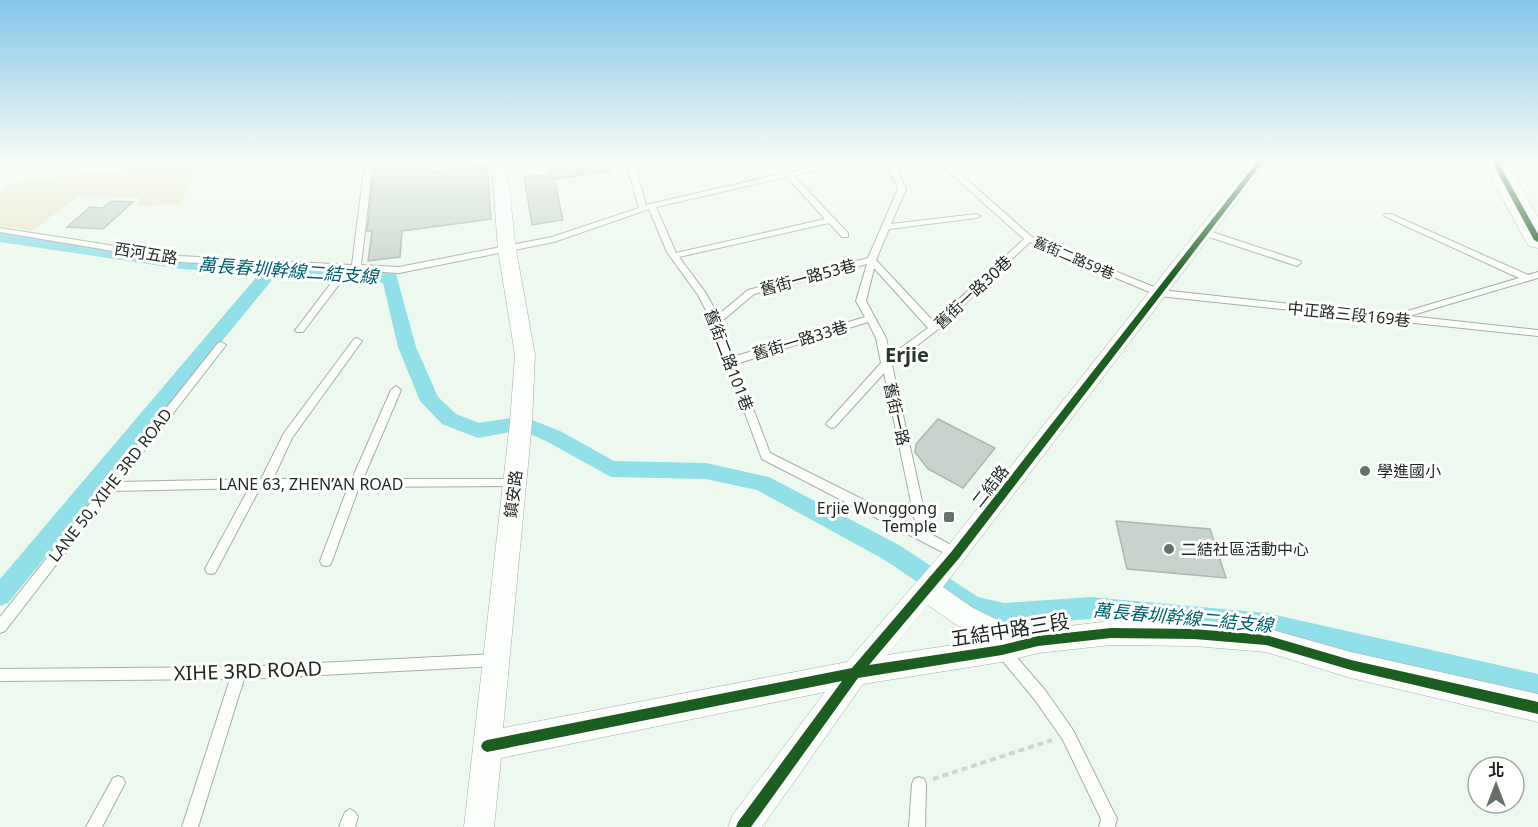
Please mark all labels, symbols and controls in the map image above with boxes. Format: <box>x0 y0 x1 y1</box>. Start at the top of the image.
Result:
street label: 舊街二路59巷 <box>1031 232 1117 283</box>
street label: 西河五路 <box>113 237 179 269</box>
street label: 舊街一路30巷 <box>930 250 1016 334</box>
water label: 萬長春圳幹線二結支線 <box>197 252 381 288</box>
street label: 舊街一路53巷 <box>758 254 858 300</box>
street label: 中正路三段169巷 <box>1286 297 1412 331</box>
street label: 舊街二路101巷 <box>699 306 759 414</box>
street label: 舊街一路33巷 <box>750 315 850 365</box>
district label: Erjie <box>885 341 929 368</box>
street label: 舊街一路 <box>879 380 915 448</box>
street label: LANE 50, XIHE 3RD ROAD <box>43 404 177 566</box>
street label: 二結路 <box>967 460 1013 512</box>
place label: 學進國小 <box>1377 460 1441 482</box>
marker: 學進國小 <box>1358 464 1372 478</box>
street label: 鎮安路 <box>499 469 527 519</box>
street label: LANE 63, ZHEN’AN ROAD <box>219 473 403 495</box>
place label: Erjie Wonggong Temple <box>817 497 937 537</box>
marker: Erjie Wonggong Temple <box>942 510 956 524</box>
place label: 二結社區活動中心 <box>1181 538 1309 560</box>
marker: 二結社區活動中心 <box>1162 542 1176 556</box>
water label: 萬長春圳幹線二結支線 <box>1092 597 1276 637</box>
street label: 五結中路三段 <box>949 607 1071 652</box>
street label: XIHE 3RD ROAD <box>173 654 323 687</box>
north arrow <box>1466 755 1526 815</box>
text: 北 <box>1488 759 1504 781</box>

